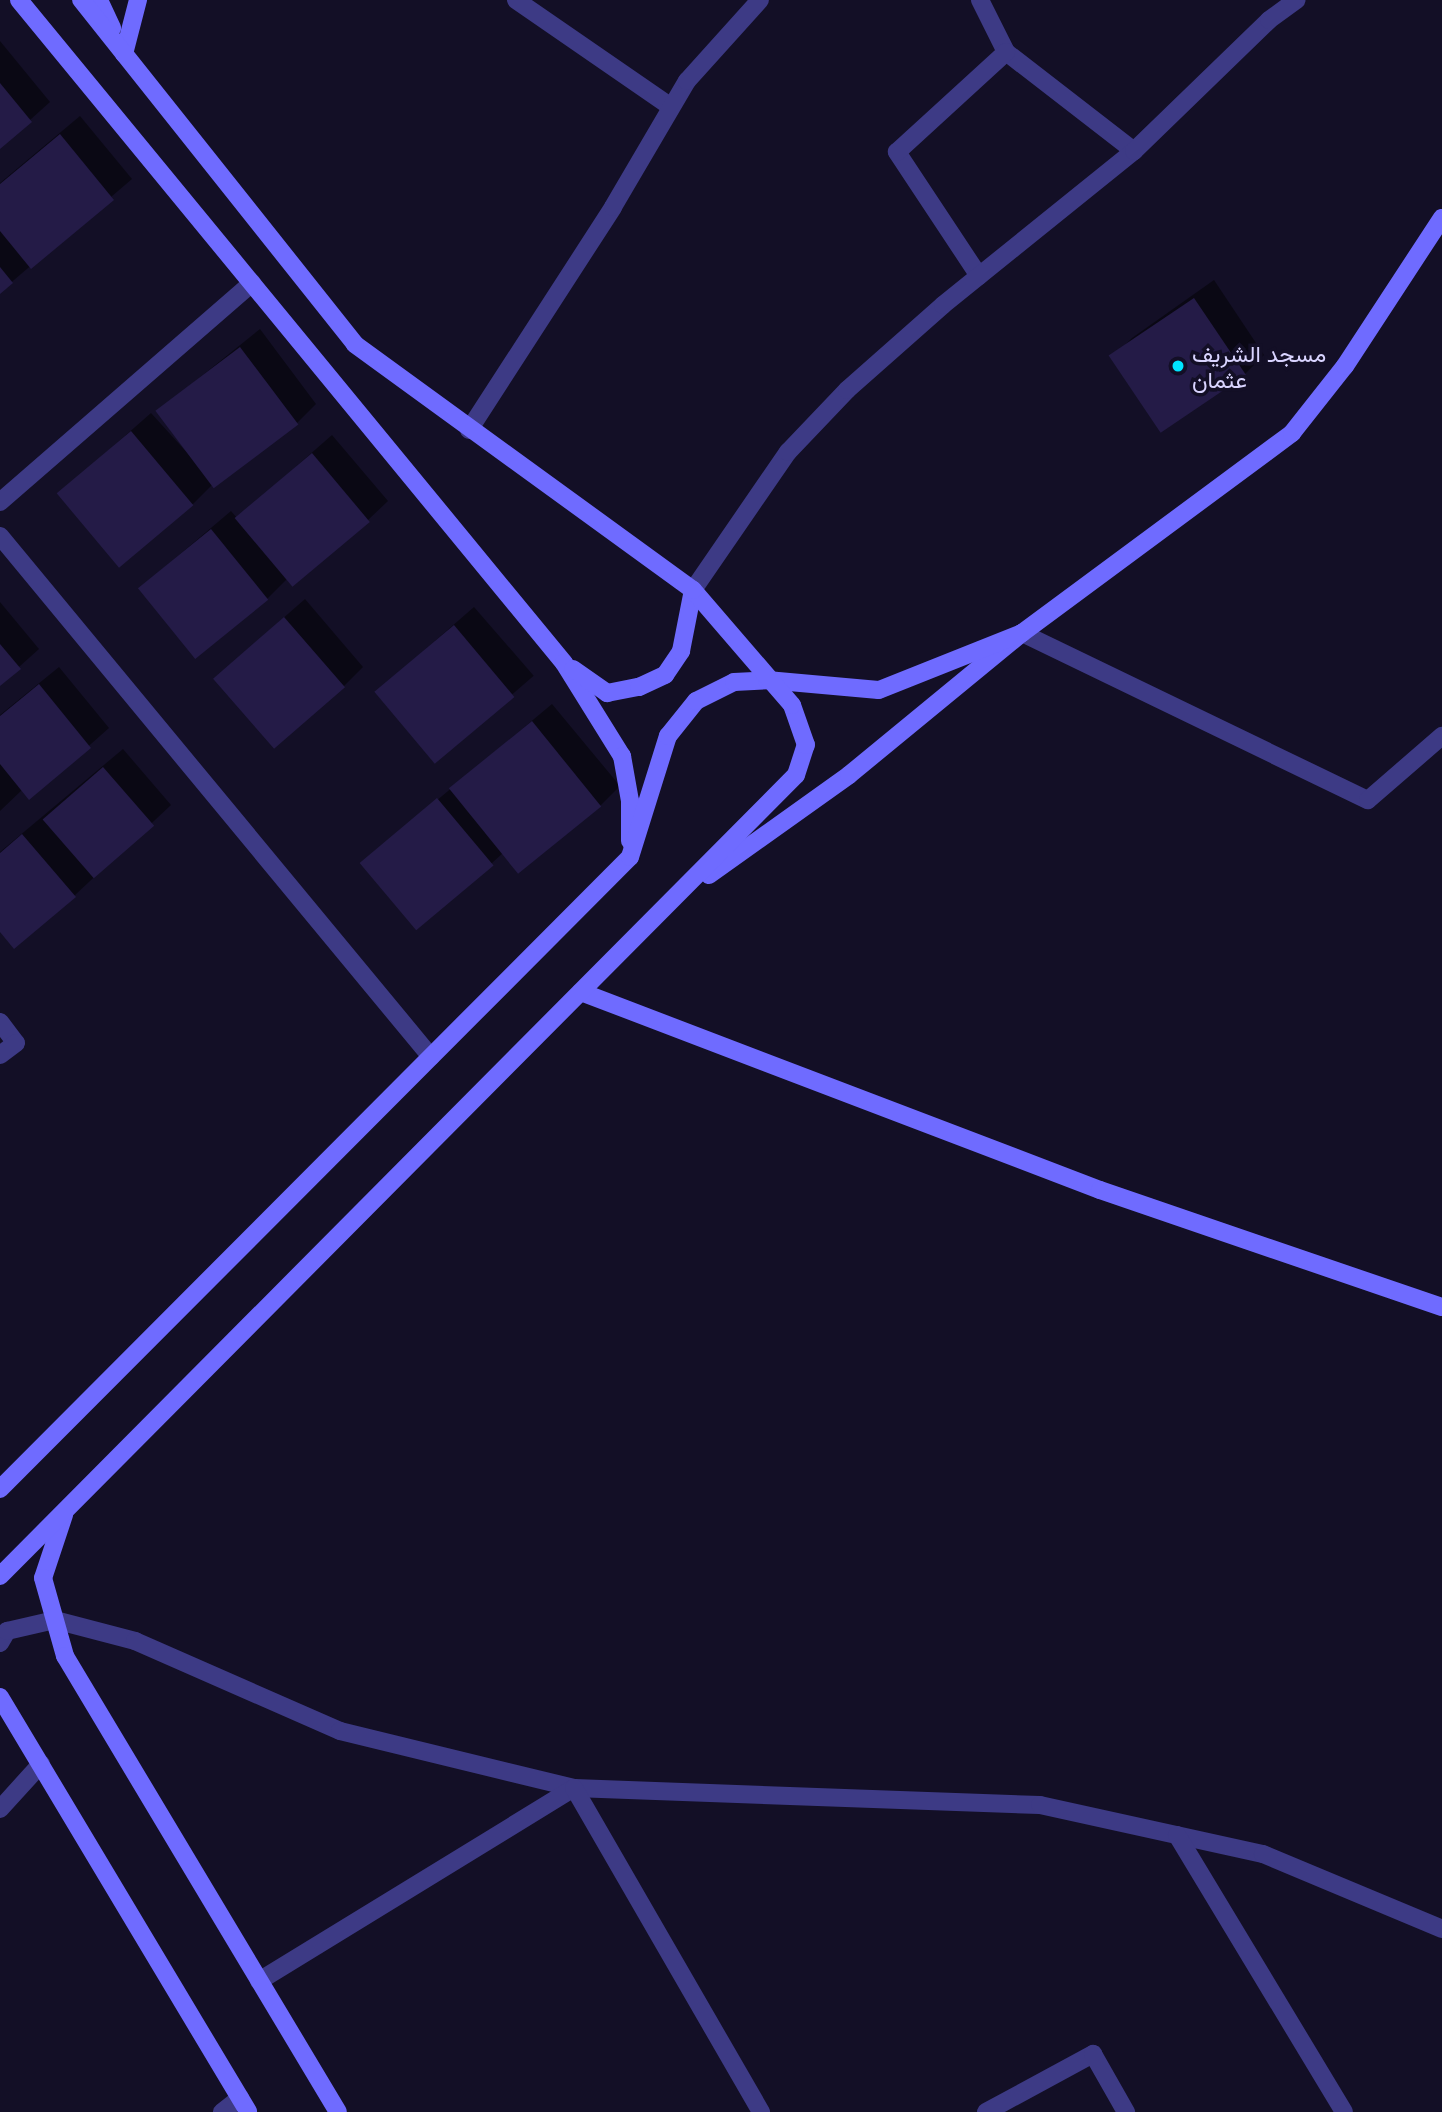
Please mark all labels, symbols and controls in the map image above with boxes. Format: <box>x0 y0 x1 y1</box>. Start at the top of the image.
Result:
place label: مسجد الشريف عثمان <box>1192 339 1326 393</box>
marker: مسجد الشريف عثمان <box>1170 358 1186 374</box>

